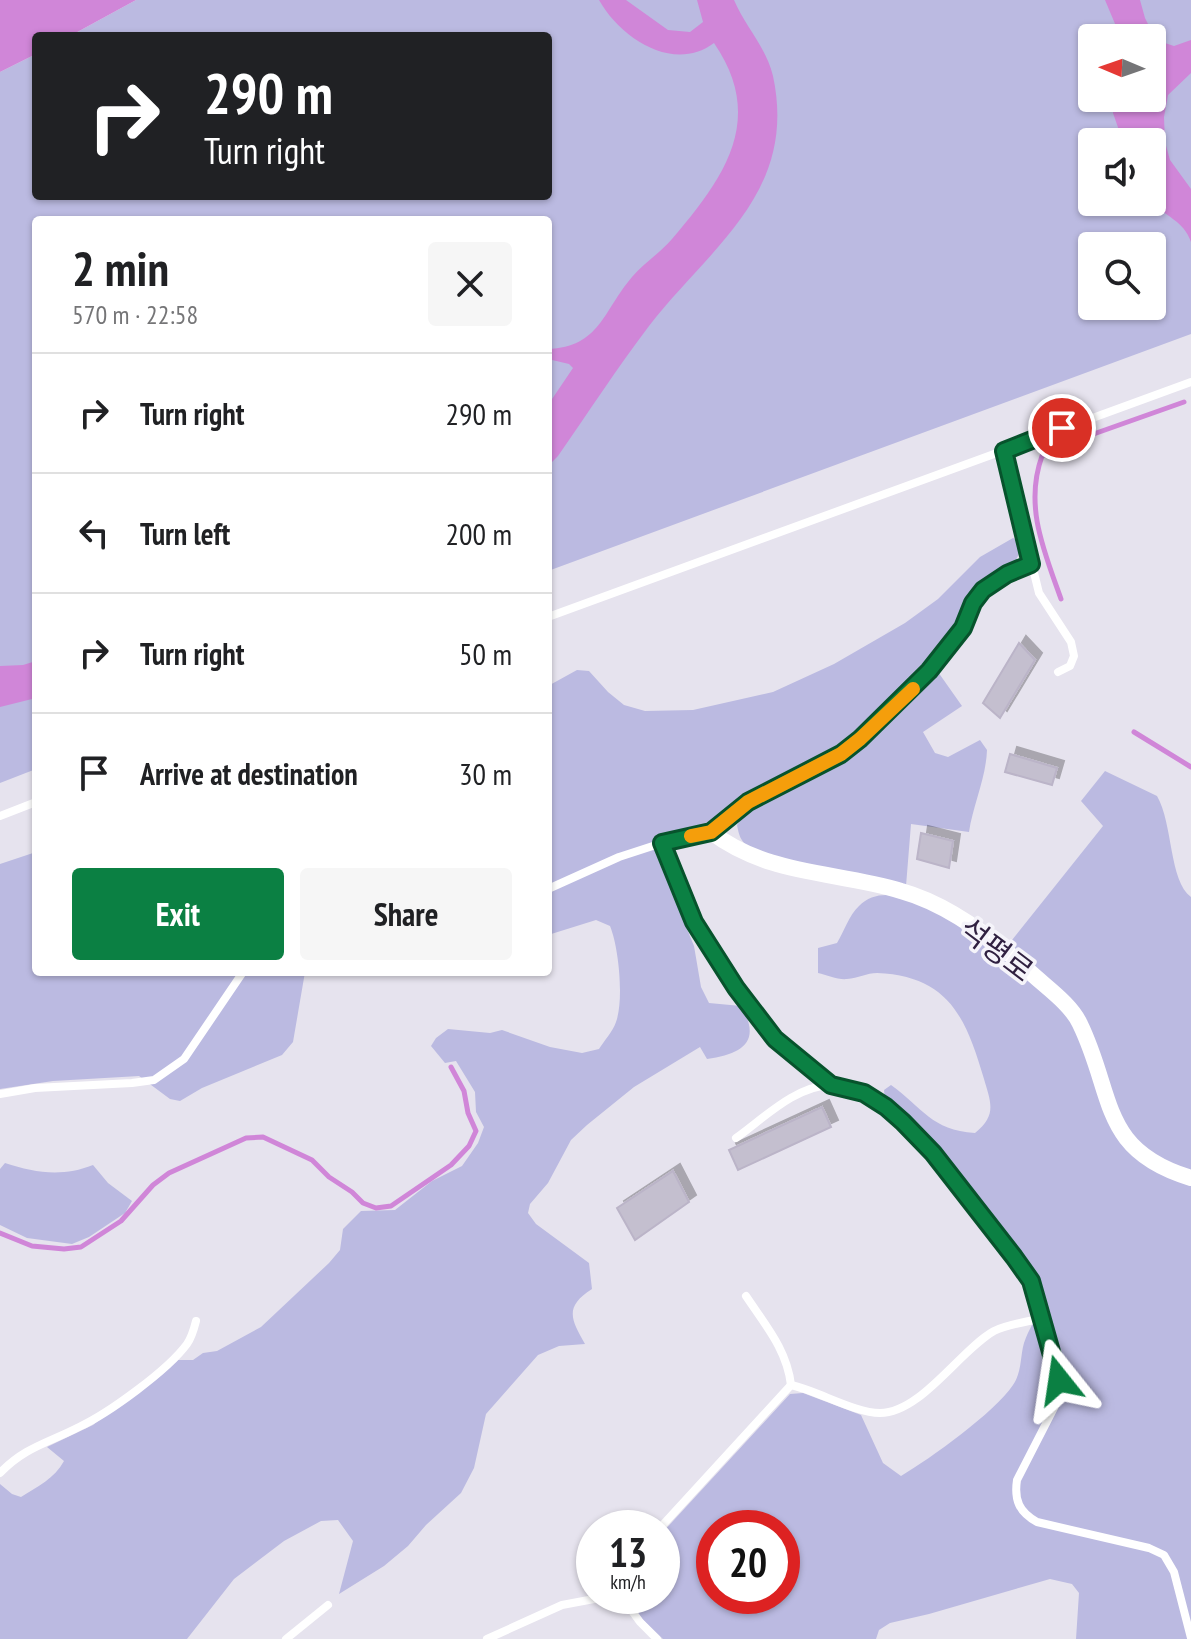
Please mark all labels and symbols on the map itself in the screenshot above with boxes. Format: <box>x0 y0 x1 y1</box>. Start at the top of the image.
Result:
north arrow <box>1078 24 1166 112</box>
pin <box>1028 394 1096 462</box>
street label: 석평로 <box>952 909 1042 989</box>
position arrow <box>1017 1338 1101 1422</box>
speed limit sign: 20 <box>696 1510 800 1614</box>

